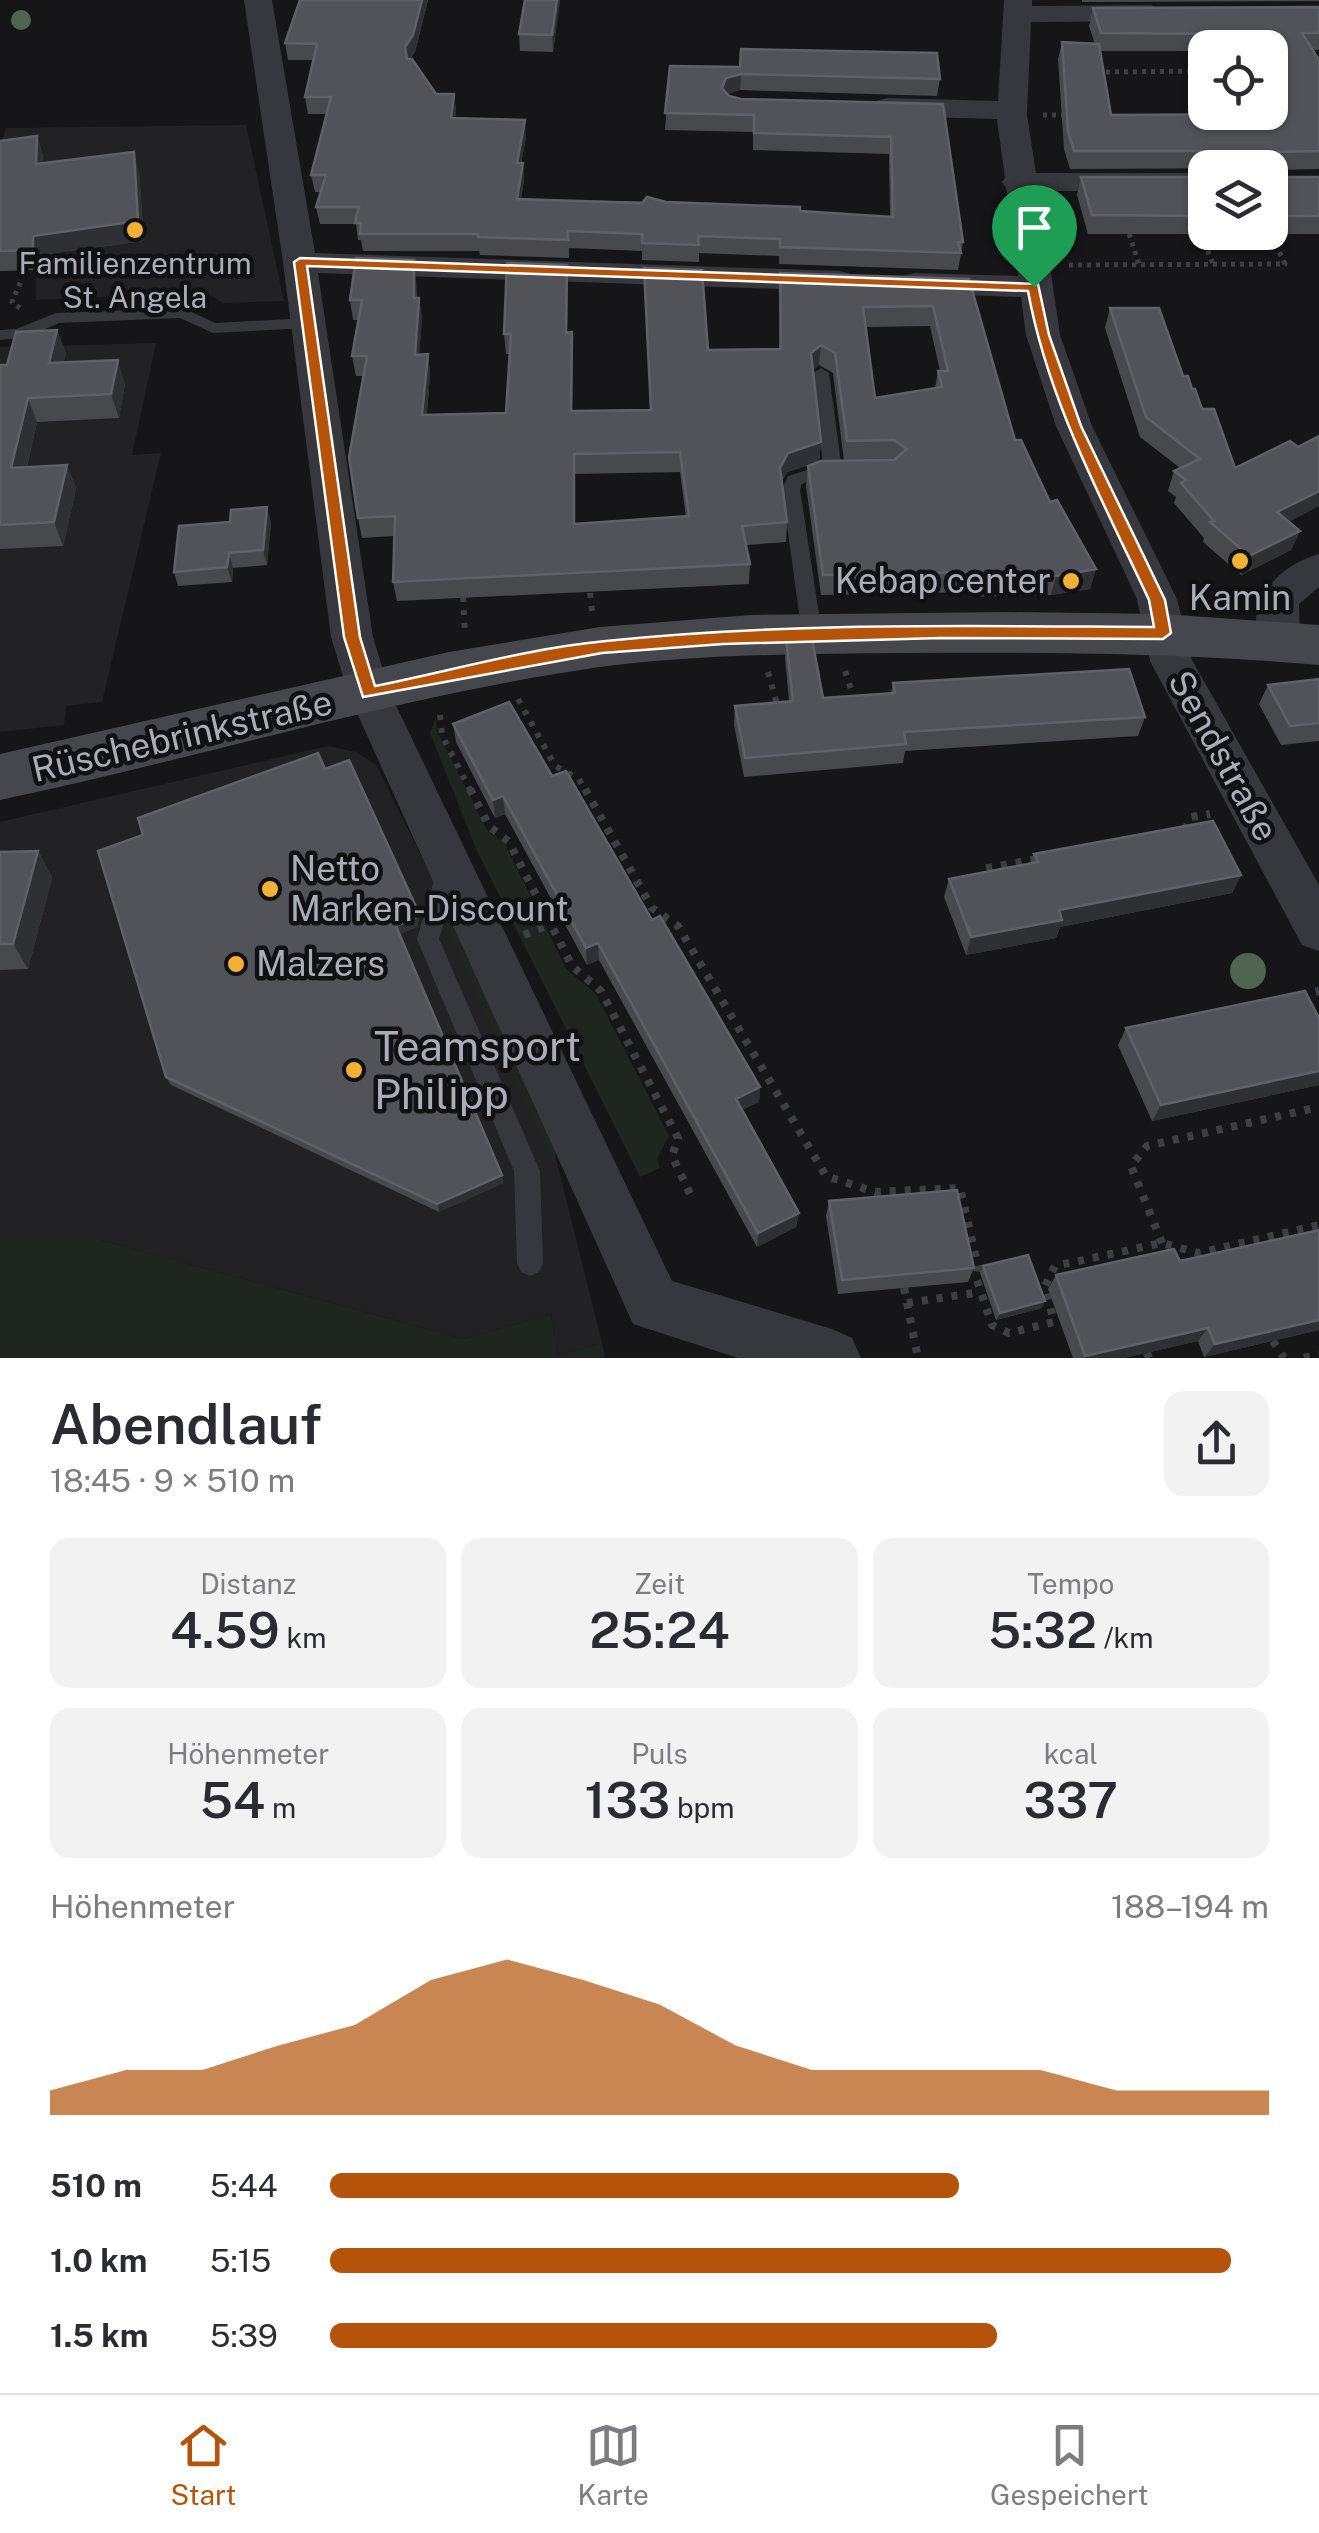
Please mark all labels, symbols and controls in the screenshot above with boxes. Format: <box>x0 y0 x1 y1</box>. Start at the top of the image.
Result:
map controls <box>1188 30 1288 250</box>
button: locate <box>1188 30 1288 130</box>
button: layers <box>1188 150 1288 250</box>
pin <box>992 185 1077 288</box>
icon: arrive <box>1007 200 1062 255</box>
marker: Familienzentrum St. Angela <box>124 219 146 241</box>
place label: Familienzentrum St. Angela <box>18 245 252 315</box>
marker: Kamin <box>1229 550 1251 572</box>
place label: Kebap center <box>835 560 1051 601</box>
marker: Kebap center <box>1060 570 1082 592</box>
place label: Kamin <box>1189 577 1291 618</box>
street label: Sendstraße <box>1160 664 1287 848</box>
street label: Rüschebrinkstraße <box>28 681 336 790</box>
place label: Netto Marken-Discount <box>290 848 569 929</box>
marker: Netto Marken-Discount <box>259 878 281 900</box>
place label: Malzers <box>256 943 385 984</box>
marker: Malzers <box>225 953 247 975</box>
place label: Teamsport Philipp <box>374 1021 581 1118</box>
marker: Teamsport Philipp <box>343 1059 365 1081</box>
button: share <box>1164 1391 1269 1496</box>
text: Abendlauf <box>50 1392 322 1456</box>
text: 18:45 · 9 × 510 m <box>50 1462 295 1499</box>
text: Distanz <box>200 1567 296 1600</box>
text: Zeit <box>634 1567 685 1600</box>
text: Tempo <box>1027 1567 1114 1600</box>
text: 4.59 <box>170 1600 280 1659</box>
text: 25:24 <box>589 1600 730 1659</box>
text: 5:32 <box>988 1600 1097 1659</box>
text: km <box>280 1621 326 1654</box>
text: /km <box>1097 1621 1153 1654</box>
text: Höhenmeter <box>167 1737 329 1770</box>
text: Puls <box>631 1737 688 1770</box>
text: kcal <box>1044 1737 1098 1770</box>
text: 54 <box>200 1770 265 1829</box>
text: 133 <box>584 1770 670 1829</box>
text: 337 <box>1024 1770 1118 1829</box>
text: m <box>265 1791 296 1824</box>
text: bpm <box>670 1791 734 1824</box>
text: Höhenmeter <box>50 1888 235 1925</box>
text: 188–194 m <box>1111 1888 1269 1925</box>
text: 510 m <box>50 2167 142 2204</box>
text: 5:44 <box>210 2167 278 2204</box>
text: 1.0 km <box>50 2242 147 2279</box>
text: 5:15 <box>210 2242 271 2279</box>
text: 1.5 km <box>50 2317 148 2354</box>
text: 5:39 <box>210 2317 278 2354</box>
tab: Start <box>171 2418 236 2511</box>
tab: Karte <box>578 2418 649 2511</box>
tab: Gespeichert <box>990 2418 1148 2511</box>

